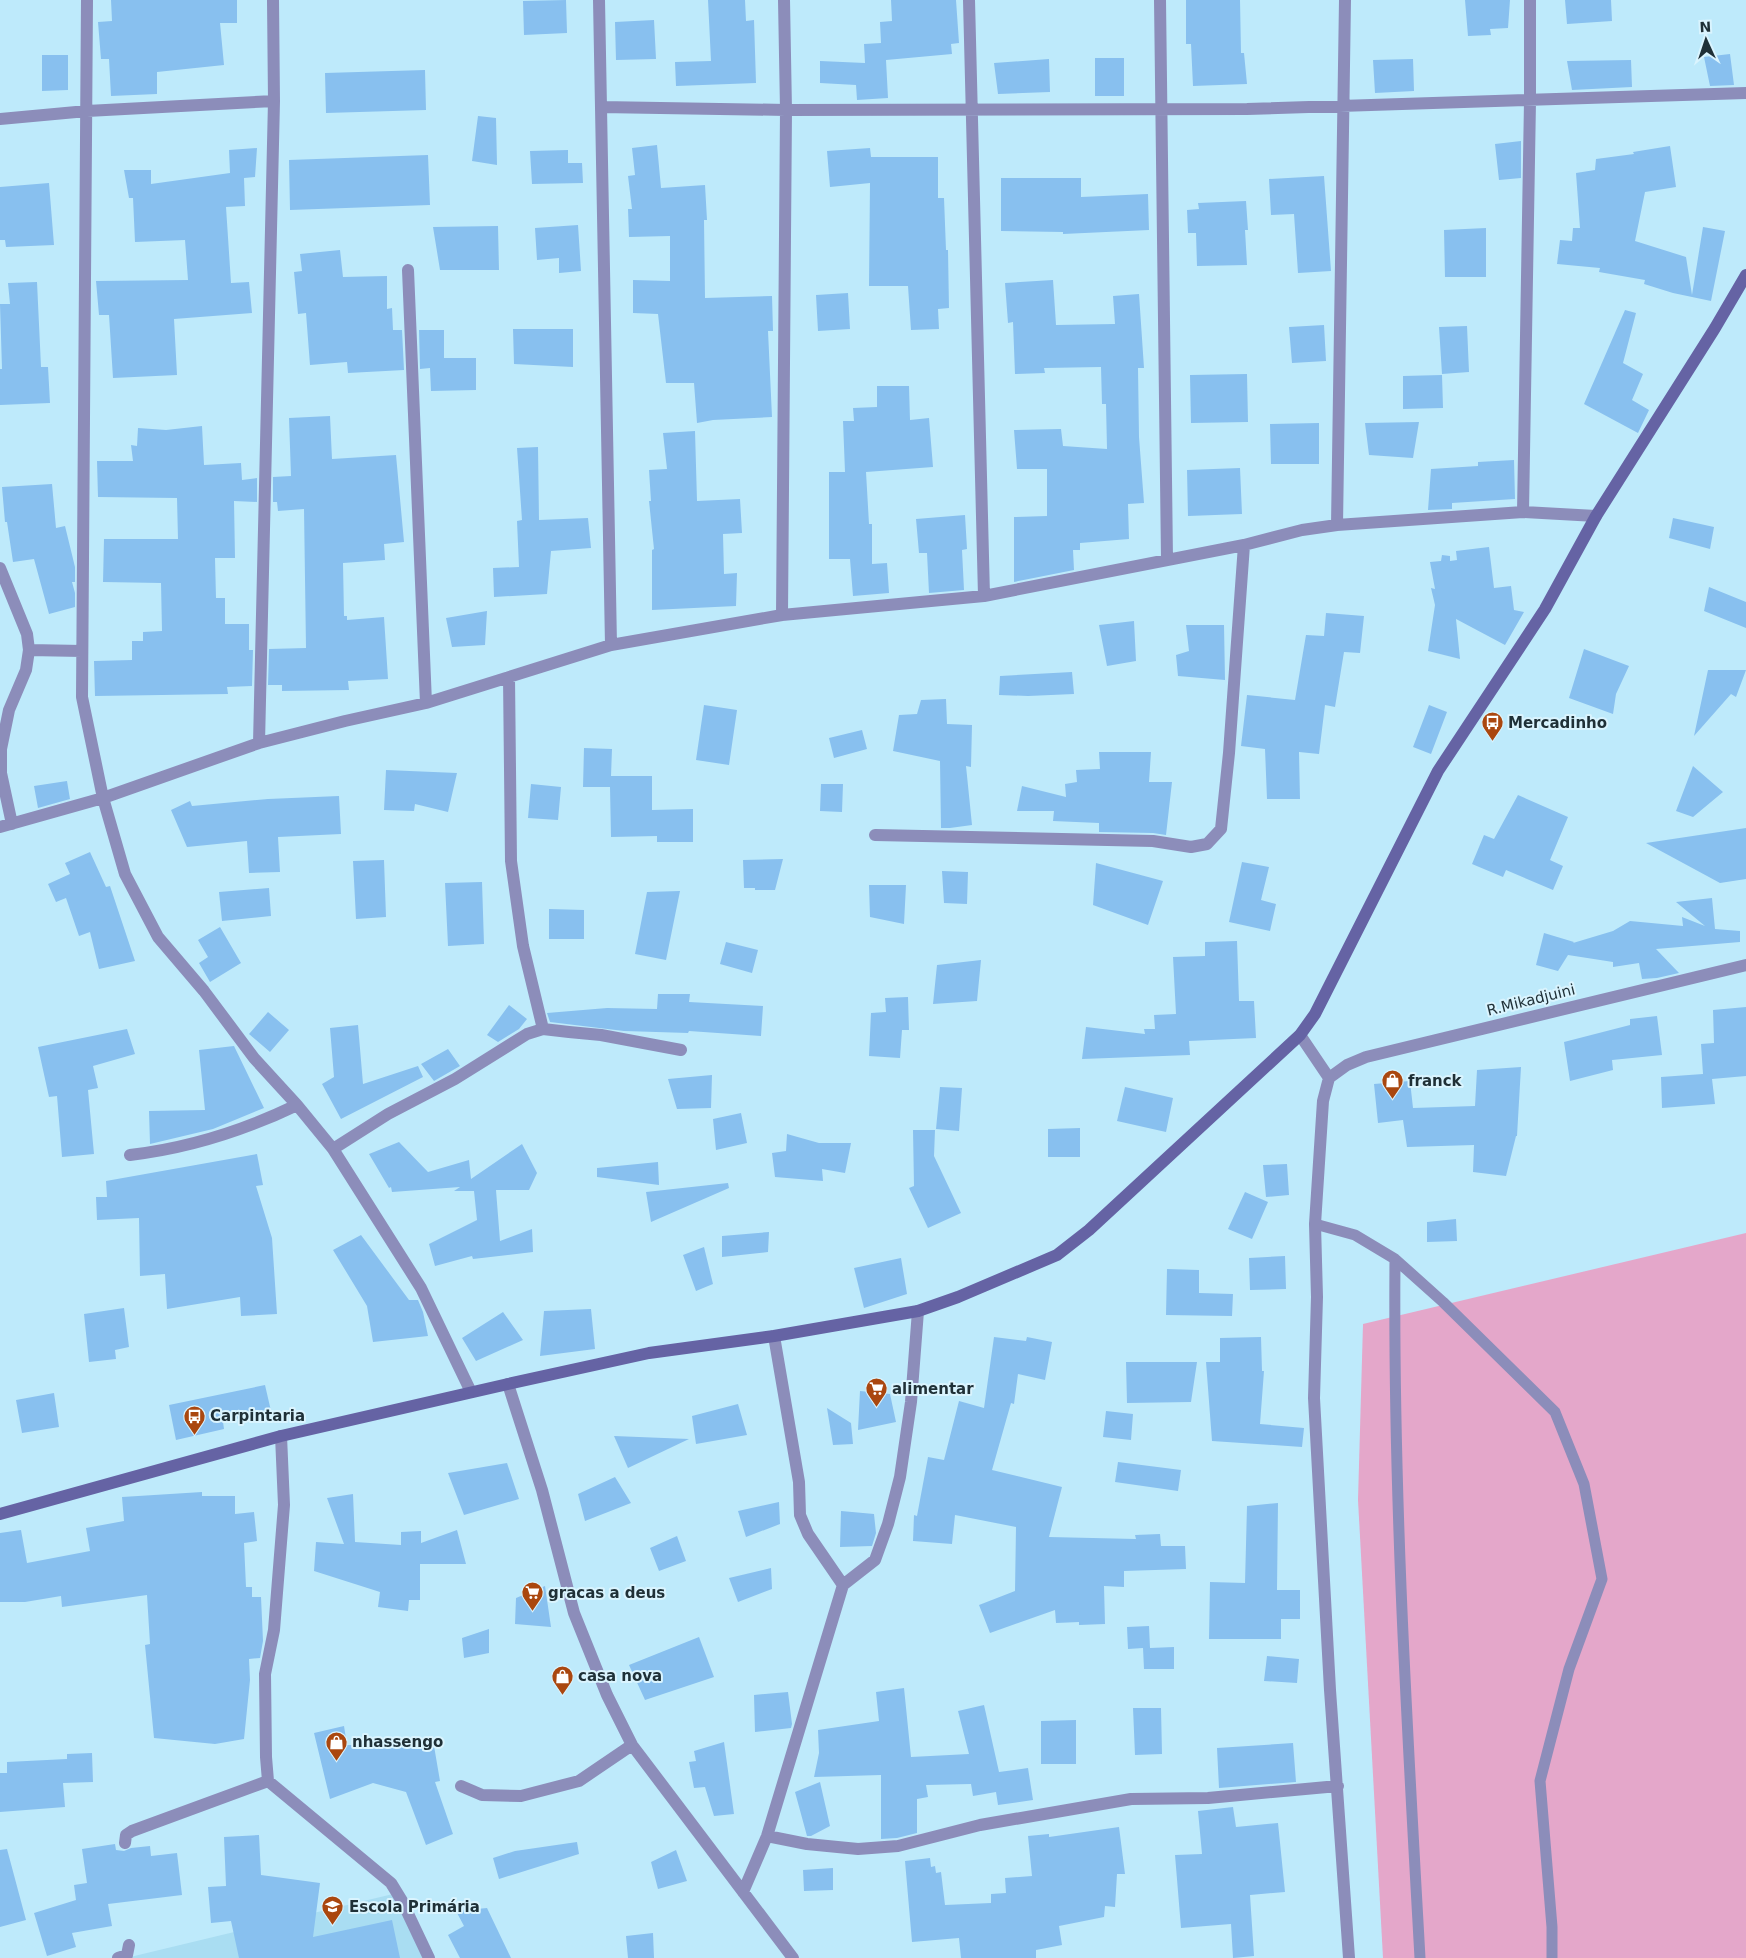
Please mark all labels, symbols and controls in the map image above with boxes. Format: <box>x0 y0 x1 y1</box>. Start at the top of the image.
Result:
north arrow <box>1681 15 1731 65</box>
text: N <box>1699 19 1712 35</box>
bus stop icon: Mercadinho <box>1480 711 1504 742</box>
place label: Mercadinho <box>1508 714 1607 732</box>
street label: R.Mikadjuini <box>1485 980 1577 1020</box>
shop icon: franck <box>1380 1069 1404 1100</box>
place label: franck <box>1408 1072 1463 1090</box>
supermarket icon: alimentar <box>864 1377 888 1408</box>
place label: alimentar <box>892 1380 974 1398</box>
bus stop icon: Carpintaria <box>182 1404 206 1435</box>
place label: Carpintaria <box>210 1407 305 1425</box>
supermarket icon: gracas a deus <box>520 1581 544 1612</box>
place label: gracas a deus <box>548 1584 665 1602</box>
shop icon: casa nova <box>550 1664 574 1695</box>
place label: casa nova <box>578 1667 662 1685</box>
shop icon: nhassengo <box>324 1730 348 1761</box>
place label: nhassengo <box>352 1733 443 1751</box>
school or university icon: Escola Primária <box>321 1895 345 1926</box>
place label: Escola Primária <box>349 1898 480 1916</box>

